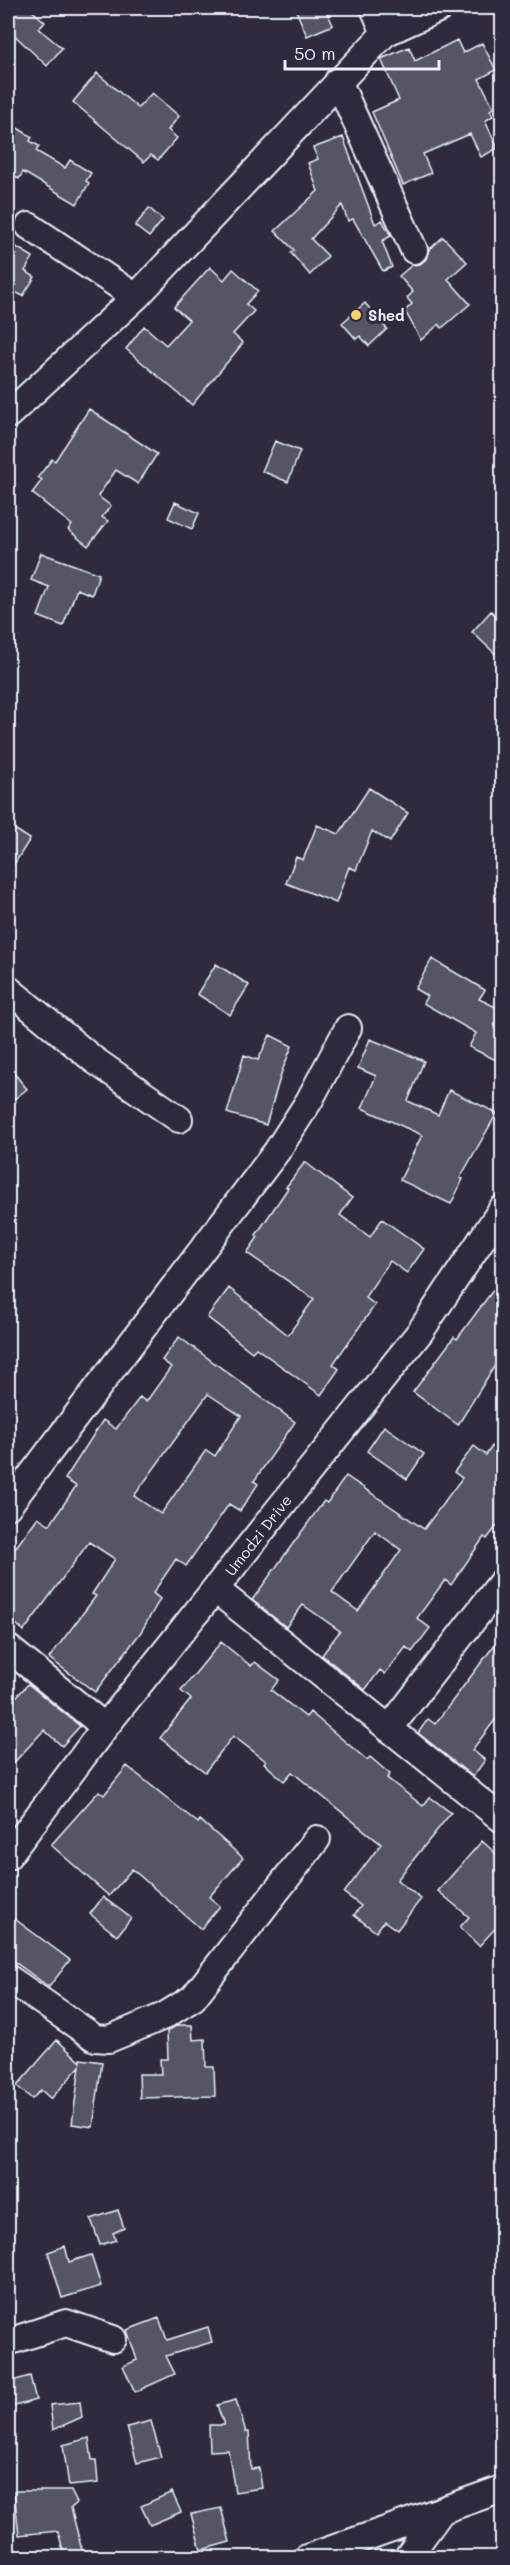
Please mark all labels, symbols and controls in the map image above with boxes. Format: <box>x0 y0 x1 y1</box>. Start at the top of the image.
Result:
scale bar <box>285 33 440 71</box>
text: 50 m <box>294 41 336 65</box>
place label: Shed <box>368 305 405 325</box>
marker: Shed <box>349 308 363 322</box>
street label: Umodzi Drive <box>220 1490 296 1580</box>

